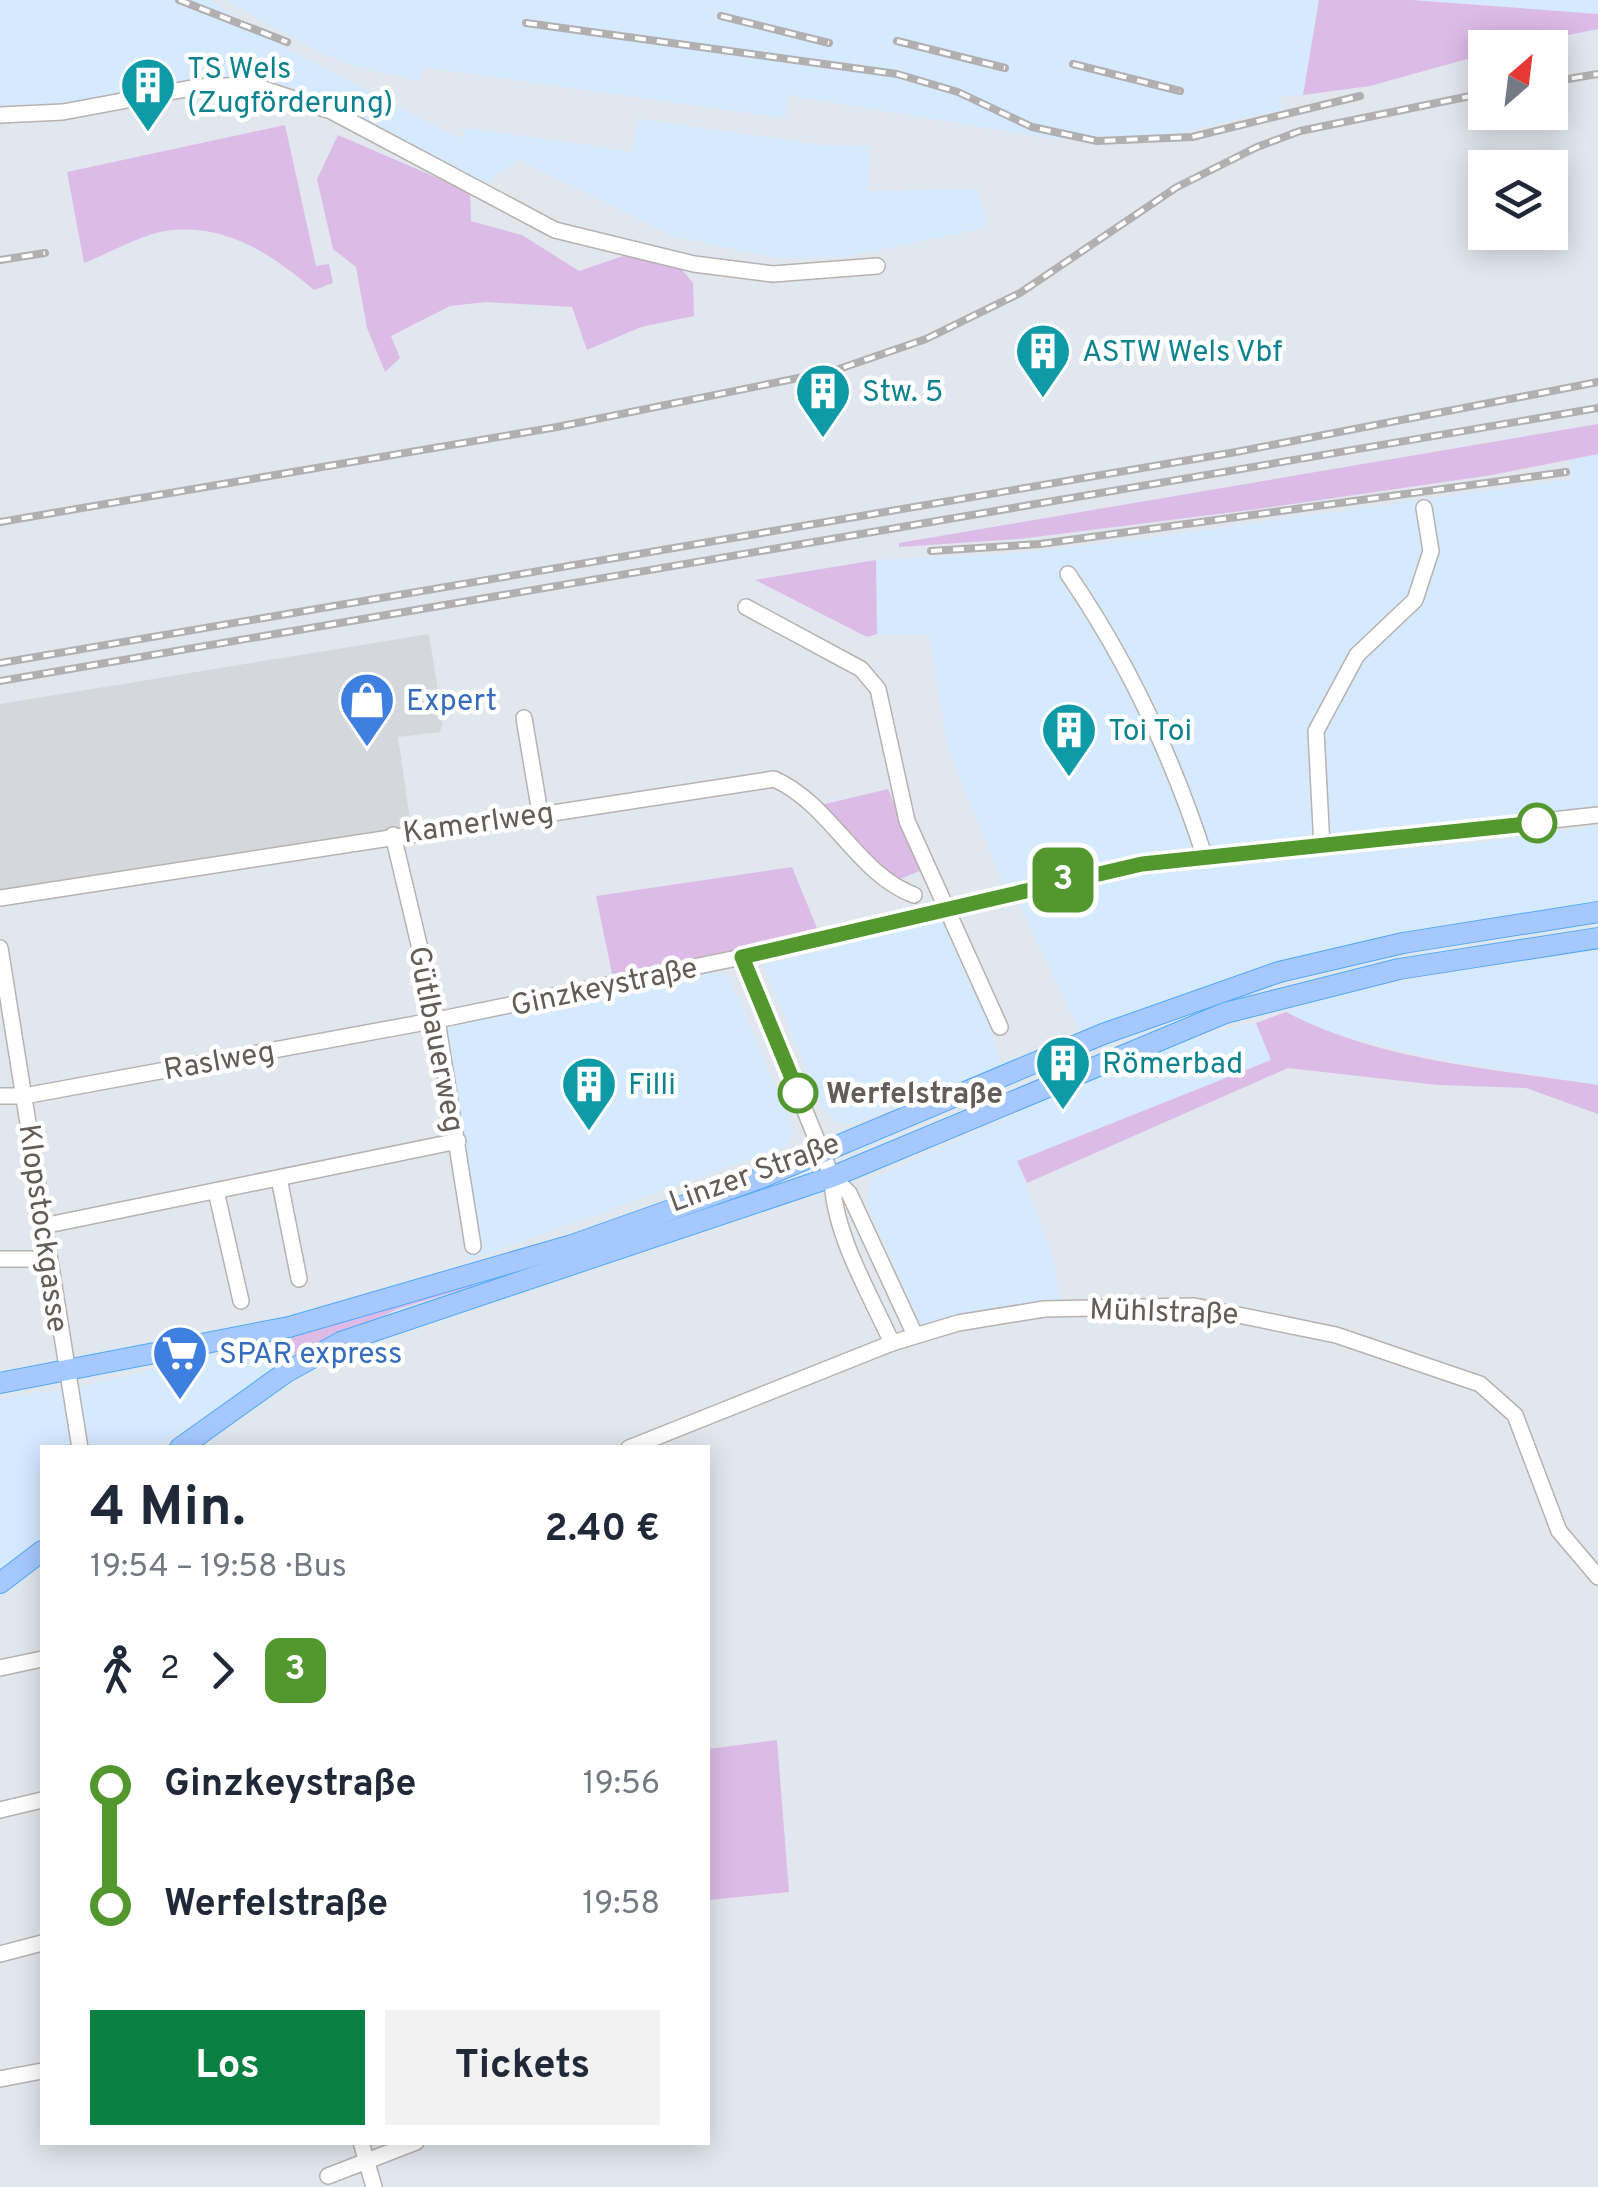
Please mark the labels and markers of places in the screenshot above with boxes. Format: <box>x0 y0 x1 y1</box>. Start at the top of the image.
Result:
place label: TS Wels (Zugförderung) <box>187 52 393 123</box>
building icon: TS Wels (Zugförderung) <box>118 55 178 134</box>
building icon: ASTW Wels Vbf <box>1013 321 1073 400</box>
place label: ASTW Wels Vbf <box>1082 335 1282 372</box>
building icon: Stw. 5 <box>793 361 853 440</box>
place label: Stw. 5 <box>862 375 943 412</box>
shop icon: Expert <box>337 670 397 749</box>
place label: Expert <box>406 684 497 721</box>
building icon: Toi Toi <box>1039 700 1099 779</box>
place label: Toi Toi <box>1108 714 1192 751</box>
unlabelled marker <box>1518 804 1556 842</box>
building icon: Römerbad <box>1033 1033 1093 1112</box>
place label: Römerbad <box>1102 1047 1243 1084</box>
building icon: Filli <box>559 1054 619 1133</box>
place label: Filli <box>628 1068 676 1105</box>
marker: Werfelstraße <box>779 1074 817 1112</box>
place label: Werfelstraße <box>826 1077 1003 1114</box>
supermarket icon: SPAR express <box>150 1323 210 1402</box>
place label: SPAR express <box>219 1337 402 1374</box>

